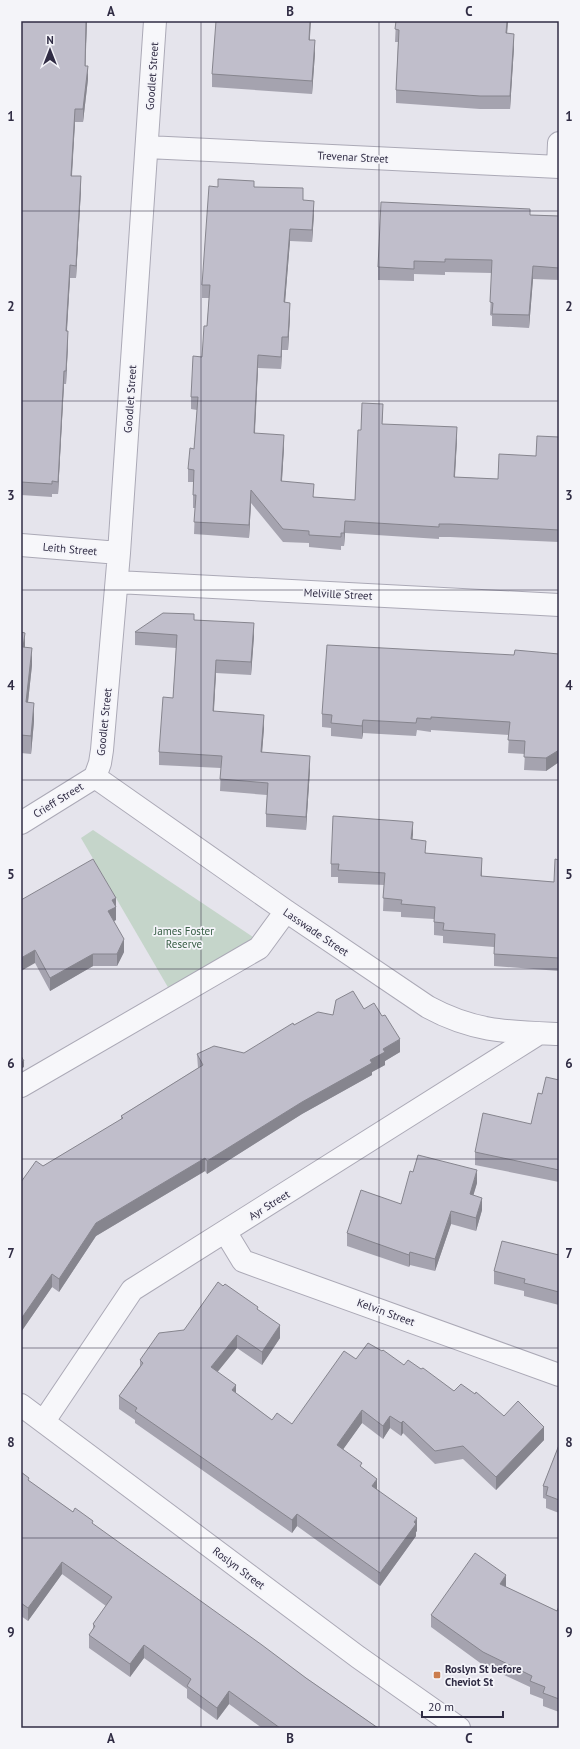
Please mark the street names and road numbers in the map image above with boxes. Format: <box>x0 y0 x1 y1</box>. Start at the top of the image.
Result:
street label: Goodlet Street <box>143 41 161 110</box>
street label: Trevenar Street <box>317 148 389 166</box>
street label: Goodlet Street <box>121 364 139 433</box>
street label: Leith Street <box>42 540 98 558</box>
street label: Melville Street <box>303 585 373 603</box>
street label: Goodlet Street <box>93 687 115 757</box>
street label: Crieff Street <box>30 779 86 821</box>
street label: Lasswade Street <box>280 905 352 959</box>
street label: Ayr Street <box>246 1187 292 1223</box>
street label: Kelvin Street <box>355 1295 417 1329</box>
street label: Roslyn Street <box>210 1544 268 1592</box>

